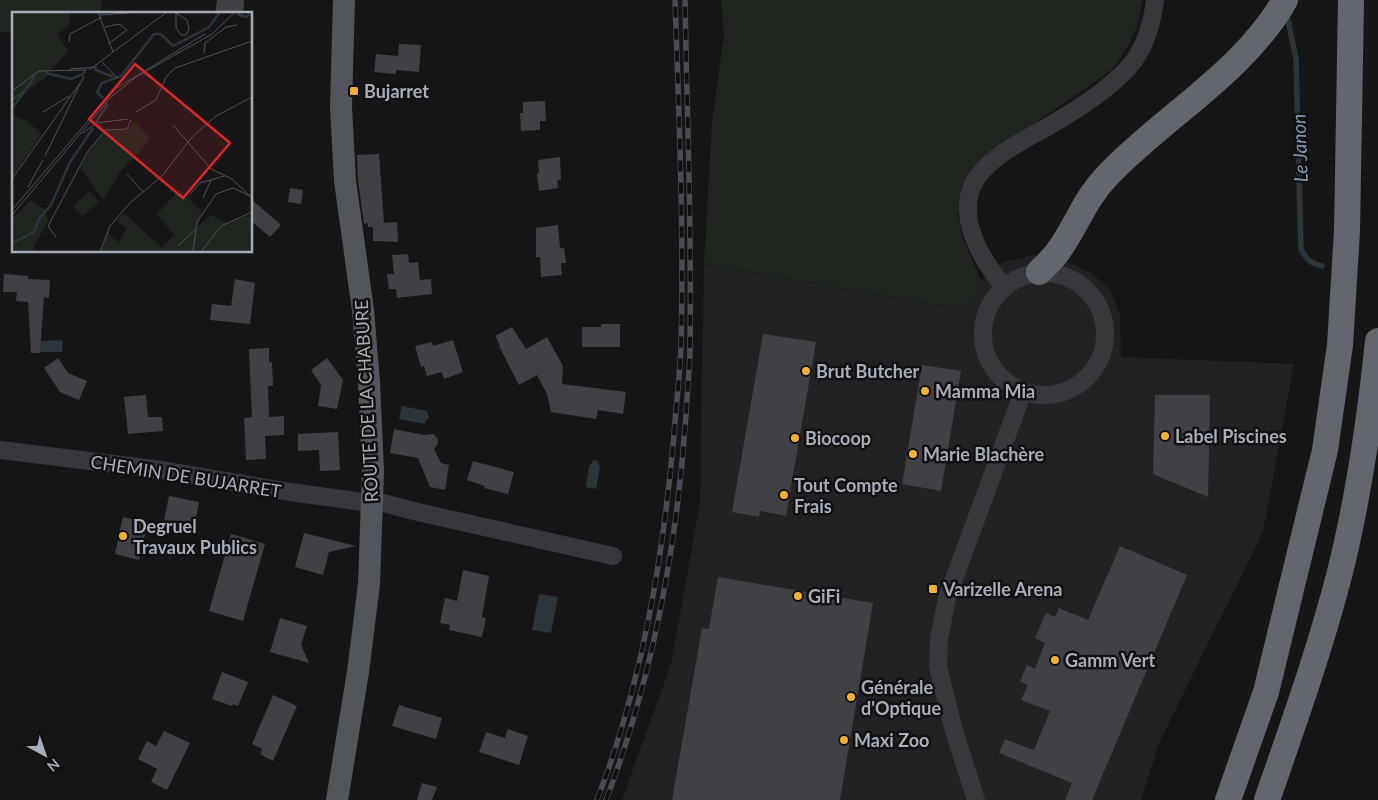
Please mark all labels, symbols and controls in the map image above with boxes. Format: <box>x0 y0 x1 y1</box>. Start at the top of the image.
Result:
inset map <box>12 12 252 252</box>
place label: Bujarret <box>364 80 429 102</box>
marker: Bujarret <box>348 85 360 97</box>
water label: Le Janon <box>1286 113 1312 183</box>
street label: ROUTE DE LA CHABURE <box>350 299 382 503</box>
place label: Brut Butcher <box>816 360 920 382</box>
marker: Brut Butcher <box>800 365 812 377</box>
place label: Mamma Mia <box>935 380 1035 402</box>
marker: Mamma Mia <box>919 385 931 397</box>
place label: Label Piscines <box>1175 425 1287 447</box>
place label: Biocoop <box>805 427 871 449</box>
marker: Label Piscines <box>1159 430 1171 442</box>
marker: Biocoop <box>789 432 801 444</box>
place label: Marie Blachère <box>923 443 1044 465</box>
marker: Marie Blachère <box>907 448 919 460</box>
street label: CHEMIN DE BUJARRET <box>89 450 283 502</box>
place label: Tout Compte Frais <box>794 474 898 517</box>
marker: Tout Compte Frais <box>778 489 790 501</box>
place label: Degruel Travaux Publics <box>133 515 257 558</box>
marker: Degruel Travaux Publics <box>117 530 129 542</box>
place label: Varizelle Arena <box>942 578 1062 600</box>
marker: Varizelle Arena <box>927 583 939 595</box>
place label: GiFi <box>808 585 840 607</box>
marker: GiFi <box>792 590 804 602</box>
place label: Gamm Vert <box>1065 649 1155 671</box>
marker: Gamm Vert <box>1049 654 1061 666</box>
place label: Générale d'Optique <box>861 676 941 719</box>
marker: Générale d'Optique <box>845 691 857 703</box>
place label: Maxi Zoo <box>854 729 929 751</box>
north arrow <box>20 730 70 780</box>
marker: Maxi Zoo <box>838 734 850 746</box>
text: N <box>44 755 63 775</box>

